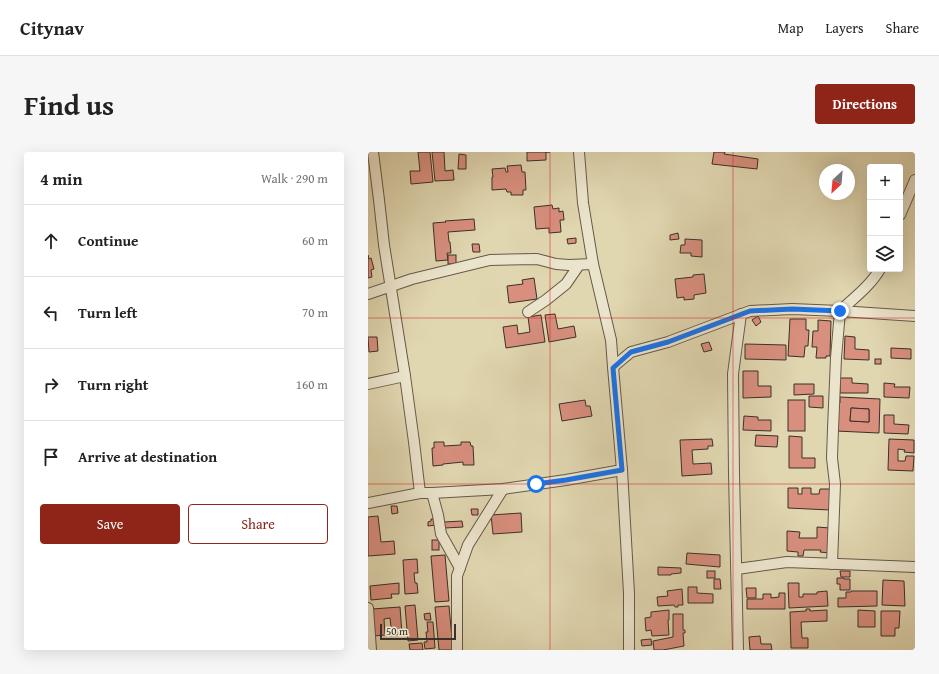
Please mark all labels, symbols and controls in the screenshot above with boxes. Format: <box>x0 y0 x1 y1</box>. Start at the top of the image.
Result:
text: Citynav <box>20 14 84 42</box>
text: Map <box>778 18 804 38</box>
text: Layers <box>826 18 864 38</box>
text: Share <box>886 18 919 38</box>
text: Find us <box>24 84 114 125</box>
button: Directions <box>815 84 915 124</box>
north arrow <box>819 164 855 200</box>
map controls <box>867 164 903 272</box>
button: + <box>867 164 903 200</box>
text: 4 min <box>40 166 82 191</box>
text: Walk · 290 m <box>261 169 328 188</box>
button: − <box>867 200 903 236</box>
icon: ahead <box>40 230 62 252</box>
text: Continue <box>78 230 139 251</box>
text: 60 m <box>302 231 328 250</box>
button: layers <box>867 236 903 272</box>
icon: left <box>40 302 62 324</box>
text: Turn left <box>78 302 137 323</box>
route end <box>831 302 849 320</box>
text: 70 m <box>302 303 328 322</box>
icon: right <box>40 374 62 396</box>
text: Turn right <box>78 374 149 395</box>
text: 160 m <box>296 375 328 394</box>
icon: arrive <box>40 446 62 468</box>
text: Arrive at destination <box>78 446 217 467</box>
route start <box>527 475 545 493</box>
button: Save <box>40 504 180 544</box>
button: Share <box>188 504 328 544</box>
scale bar <box>380 622 456 641</box>
text: 50 m <box>386 623 408 639</box>

